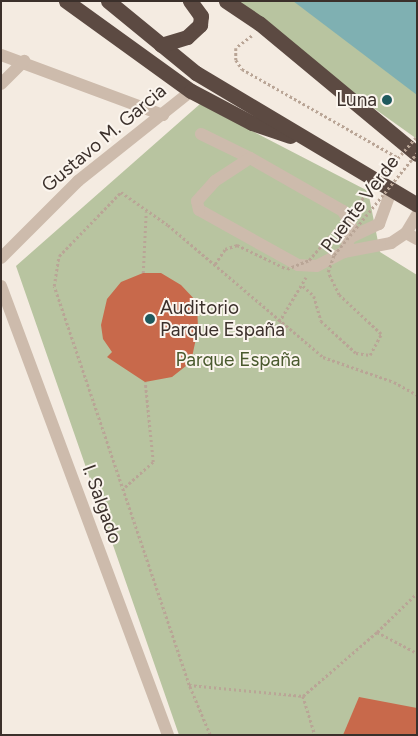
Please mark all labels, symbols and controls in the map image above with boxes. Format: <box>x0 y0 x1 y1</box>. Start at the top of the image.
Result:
street label: Gustavo M. Garcia <box>37 79 171 197</box>
place label: Luna <box>336 89 377 111</box>
marker: Luna <box>381 94 393 106</box>
street label: Puente Verde <box>316 151 404 257</box>
place label: Auditorio Parque España <box>160 297 285 341</box>
marker: Auditorio Parque España <box>144 313 156 325</box>
park label: Parque España <box>176 349 300 371</box>
street label: I. Salgado <box>77 461 127 547</box>

